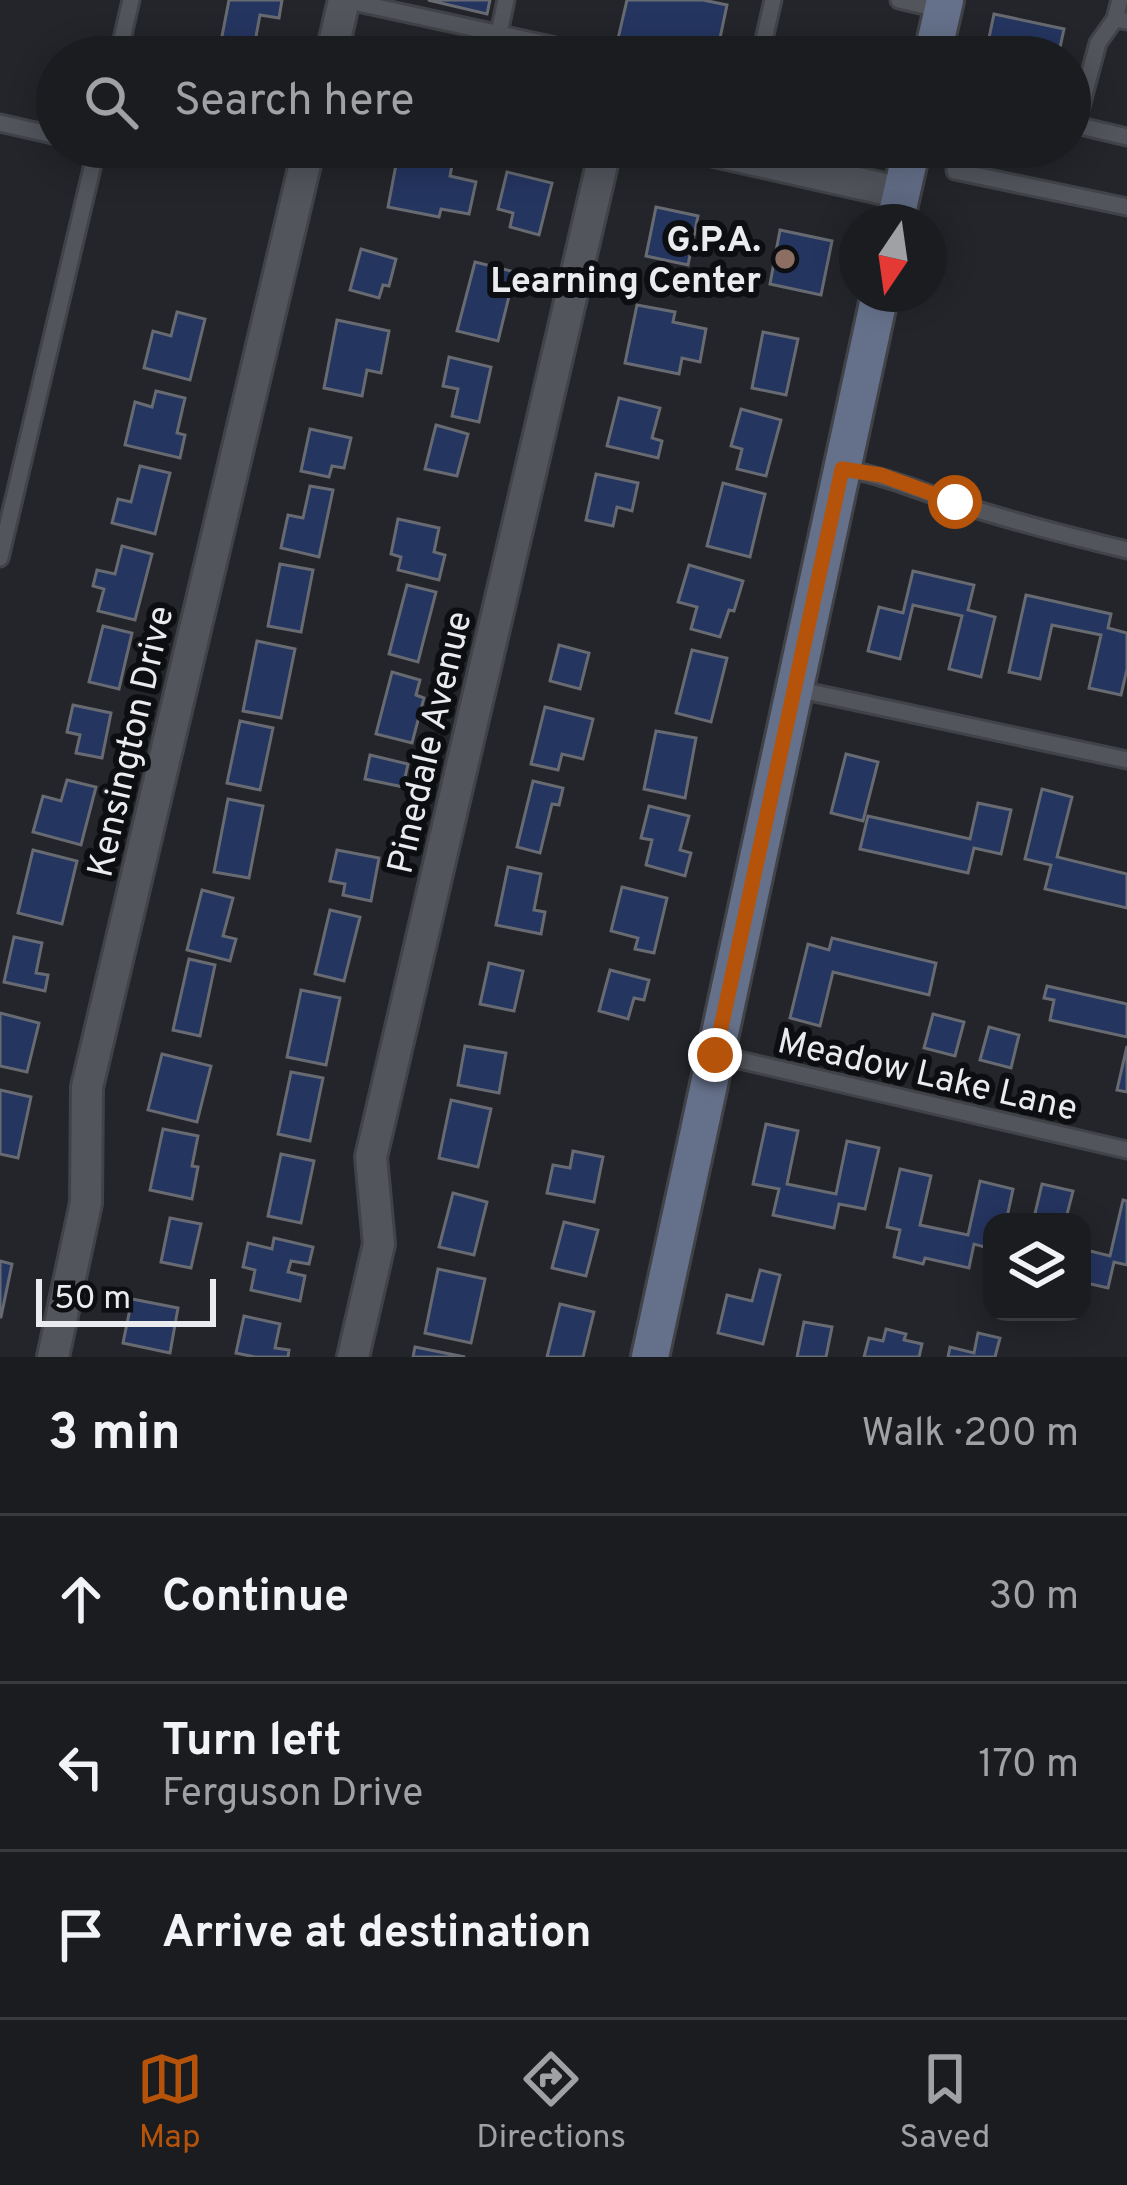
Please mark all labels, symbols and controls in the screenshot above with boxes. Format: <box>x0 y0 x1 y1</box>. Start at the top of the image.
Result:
search box <box>36 36 1091 168</box>
icon: search <box>78 69 144 135</box>
text: Search here <box>174 74 414 131</box>
north arrow <box>839 204 947 312</box>
place label: G.P.A. Learning Center <box>490 219 761 306</box>
marker: G.P.A. Learning Center <box>772 246 798 272</box>
route start <box>928 475 982 529</box>
street label: Kensington Drive <box>79 602 186 882</box>
street label: Pinedale Avenue <box>379 607 484 879</box>
street label: Meadow Lake Lane <box>773 1020 1082 1134</box>
route end <box>688 1028 742 1082</box>
map controls <box>983 1213 1091 1321</box>
button: layers <box>983 1213 1091 1321</box>
scale bar <box>36 1273 216 1326</box>
text: 50 m <box>54 1279 131 1321</box>
text: 3 min <box>48 1403 181 1468</box>
text: Walk · 200 m <box>862 1411 1079 1460</box>
icon: ahead <box>48 1566 114 1632</box>
text: Continue <box>162 1570 349 1627</box>
text: 30 m <box>989 1574 1079 1623</box>
text: Turn left <box>162 1714 341 1771</box>
icon: left <box>48 1734 114 1800</box>
text: 170 m <box>978 1742 1079 1791</box>
text: Ferguson Drive <box>162 1771 423 1820</box>
icon: arrive <box>48 1902 114 1968</box>
text: Arrive at destination <box>162 1906 592 1963</box>
tab: Map <box>137 2046 203 2160</box>
tab: Directions <box>476 2046 626 2160</box>
tab: Saved <box>900 2046 990 2160</box>

